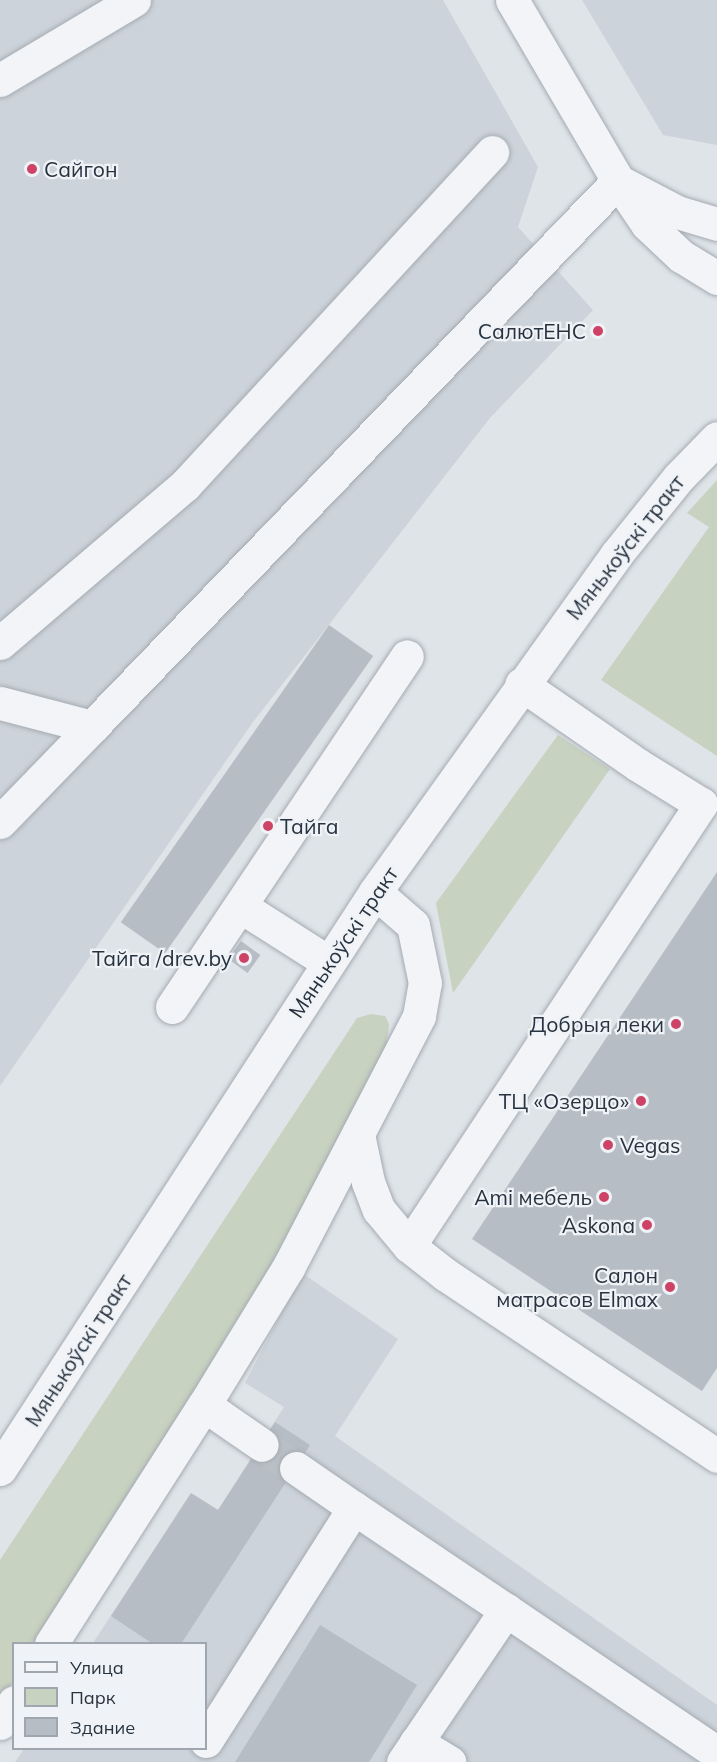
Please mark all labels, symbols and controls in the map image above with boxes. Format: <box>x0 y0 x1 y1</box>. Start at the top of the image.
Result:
place label: Сайгон <box>44 156 118 182</box>
marker: Сайгон <box>25 162 39 176</box>
place label: СалютЕНС <box>478 318 586 344</box>
marker: СалютЕНС <box>591 324 605 338</box>
street label: Мянькоўскі тракт <box>561 470 689 624</box>
place label: Тайга <box>280 813 339 839</box>
marker: Тайга <box>261 819 275 833</box>
street label: Мянькоўскі тракт <box>283 862 403 1022</box>
place label: Тайга /drev.by <box>93 945 232 971</box>
marker: Тайга /drev.by <box>237 951 251 965</box>
place label: Добрыя леки <box>530 1011 664 1037</box>
marker: Добрыя леки <box>669 1017 683 1031</box>
place label: ТЦ «Озерцо» <box>499 1088 629 1114</box>
marker: ТЦ «Озерцо» <box>634 1094 648 1108</box>
place label: Vegas <box>620 1132 681 1158</box>
marker: Vegas <box>601 1138 615 1152</box>
place label: Ami мебель <box>474 1184 592 1210</box>
marker: Ami мебель <box>597 1190 611 1204</box>
place label: Askona <box>562 1212 635 1238</box>
marker: Askona <box>640 1218 654 1232</box>
place label: Салон матрасов Elmax <box>496 1262 658 1312</box>
street label: Мянькоўскі тракт <box>19 1269 137 1431</box>
marker: Салон матрасов Elmax <box>663 1280 677 1294</box>
legend <box>12 1642 207 1750</box>
text: Улица <box>70 1656 124 1679</box>
text: Парк <box>70 1686 115 1709</box>
text: Здание <box>70 1716 135 1739</box>

